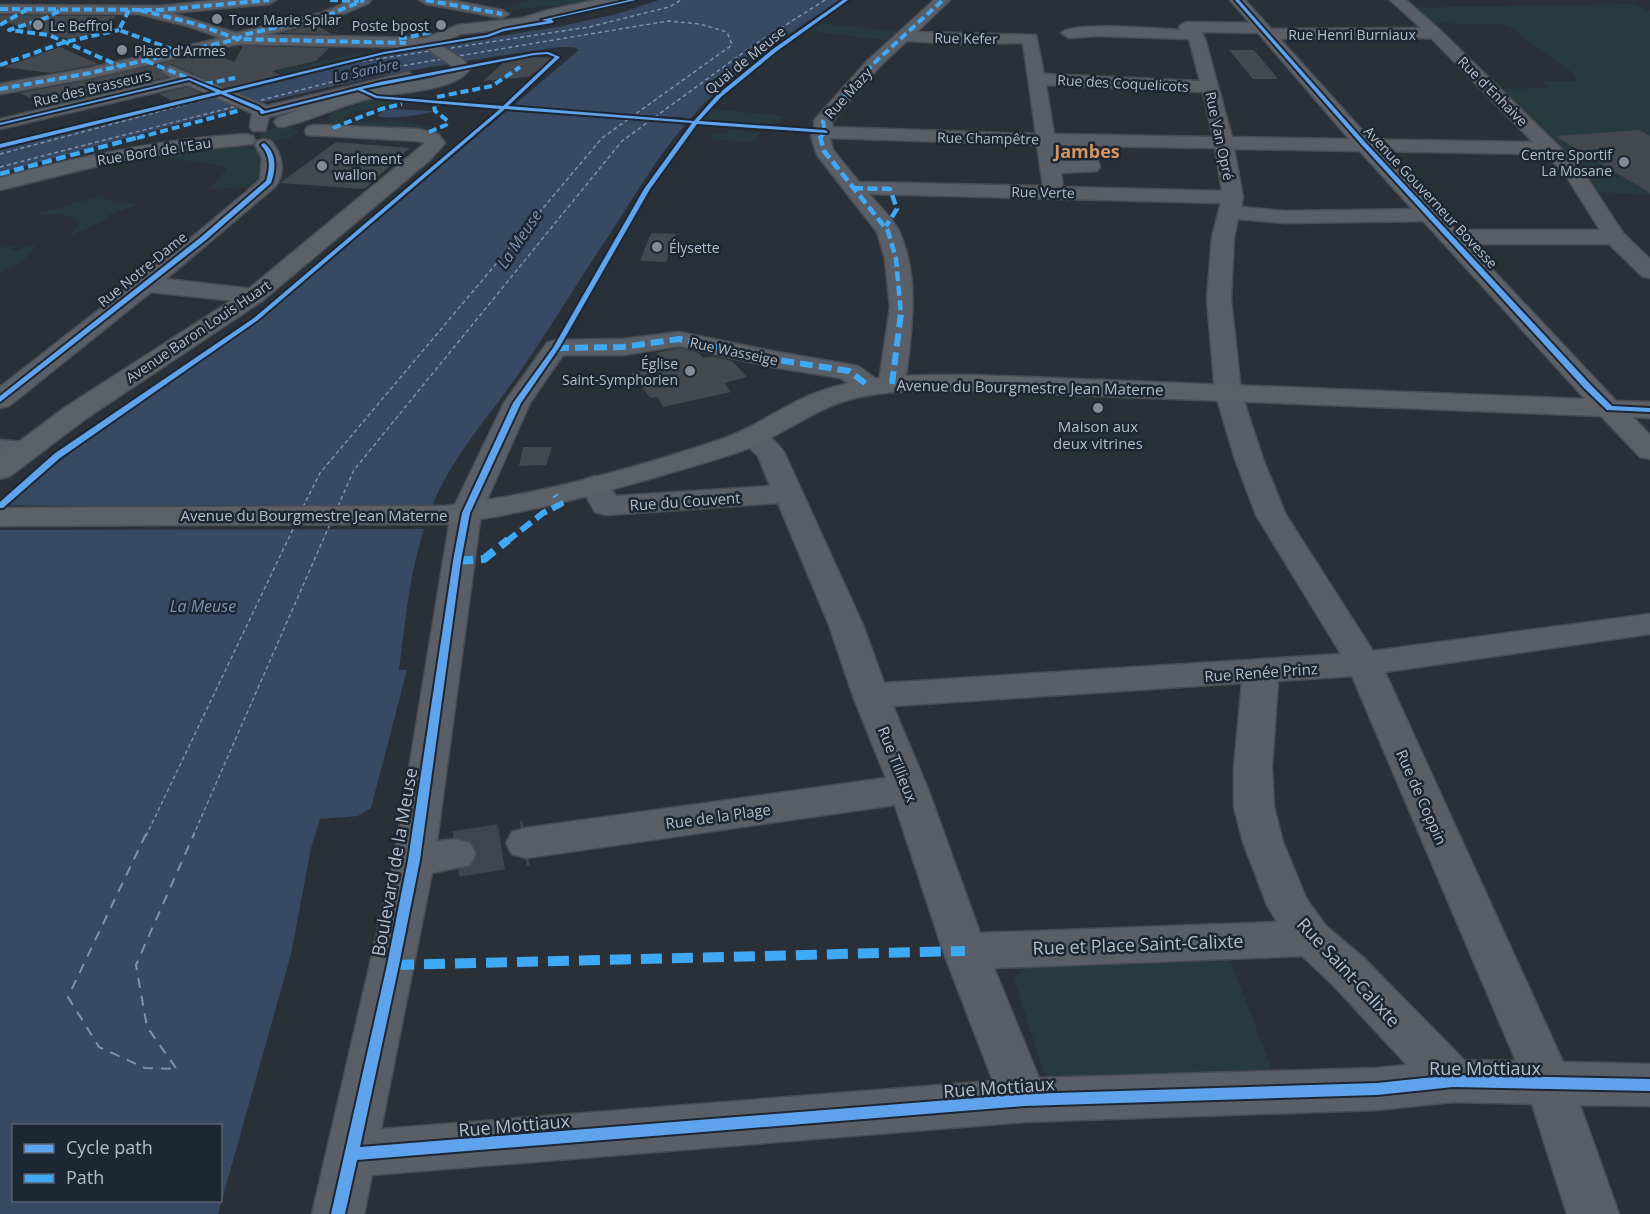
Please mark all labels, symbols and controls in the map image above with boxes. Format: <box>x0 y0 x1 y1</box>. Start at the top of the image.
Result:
place label: Tour Marie Spilar <box>229 10 341 29</box>
marker: Tour Marie Spilar <box>210 12 224 26</box>
place label: Le Beffroi <box>50 16 113 35</box>
place label: Poste bpost <box>352 16 429 35</box>
marker: Le Beffroi <box>31 18 45 32</box>
marker: Poste bpost <box>434 18 448 32</box>
street label: Quai de Meuse <box>701 22 789 98</box>
street label: Rue Henri Burniaux <box>1288 25 1416 44</box>
street label: Rue Kefer <box>934 28 998 48</box>
place label: Place d'Armes <box>134 41 226 60</box>
marker: Place d'Armes <box>115 43 129 57</box>
street label: Rue d'Enhaive <box>1454 52 1532 130</box>
water label: La Sambre <box>332 54 400 86</box>
street label: Rue Mazy <box>820 63 877 123</box>
street label: Rue des Brasseurs <box>31 65 153 111</box>
street label: Rue des Coquelicots <box>1057 70 1190 96</box>
street label: Rue Van Opré <box>1201 90 1239 182</box>
street label: Avenue Gouverneur Bovesse <box>1360 122 1502 272</box>
street label: Rue Champêtre <box>937 128 1039 148</box>
street label: Rue Bord de l'Eau <box>96 133 212 169</box>
district label: Jambes <box>1052 139 1120 163</box>
place label: Centre Sportif La Mosane <box>1521 145 1613 180</box>
place label: Parlement wallon <box>334 149 402 184</box>
marker: Centre Sportif La Mosane <box>1617 155 1631 169</box>
marker: Parlement wallon <box>315 159 329 173</box>
street label: Rue Verte <box>1011 182 1075 202</box>
water label: La Meuse <box>491 205 547 273</box>
street label: Rue Notre-Dame <box>93 227 191 311</box>
place label: Élysette <box>669 238 720 257</box>
marker: Élysette <box>650 240 664 254</box>
street label: Avenue Baron Louis Huart <box>122 275 274 387</box>
street label: Rue Wasseige <box>688 332 780 370</box>
place label: Église Saint-Symphorien <box>562 354 678 389</box>
marker: Église Saint-Symphorien <box>683 364 697 378</box>
street label: Avenue du Bourgmestre Jean Materne <box>896 375 1164 399</box>
marker: Maison aux deux vitrines <box>1091 401 1105 415</box>
place label: Maison aux deux vitrines <box>1053 416 1143 453</box>
street label: Rue du Couvent <box>629 487 741 515</box>
street label: Avenue du Bourgmestre Jean Materne <box>180 505 448 525</box>
water label: La Meuse <box>170 595 236 617</box>
street label: Rue Renée Prinz <box>1204 658 1318 686</box>
street label: Rue Tillieux <box>874 723 922 805</box>
street label: Rue de Coppin <box>1392 746 1452 848</box>
street label: Boulevard de la Meuse <box>366 766 422 958</box>
street label: Rue de la Plage <box>664 799 772 833</box>
street label: Rue Saint-Calixte <box>1292 912 1406 1032</box>
street label: Rue et Place Saint-Calixte <box>1032 928 1244 960</box>
street label: Rue Mottiaux <box>1429 1056 1541 1080</box>
street label: Rue Mottiaux <box>942 1071 1056 1103</box>
street label: Rue Mottiaux <box>457 1108 571 1142</box>
legend <box>12 1124 222 1202</box>
text: Cycle path <box>66 1135 153 1159</box>
text: Path <box>66 1165 104 1189</box>

